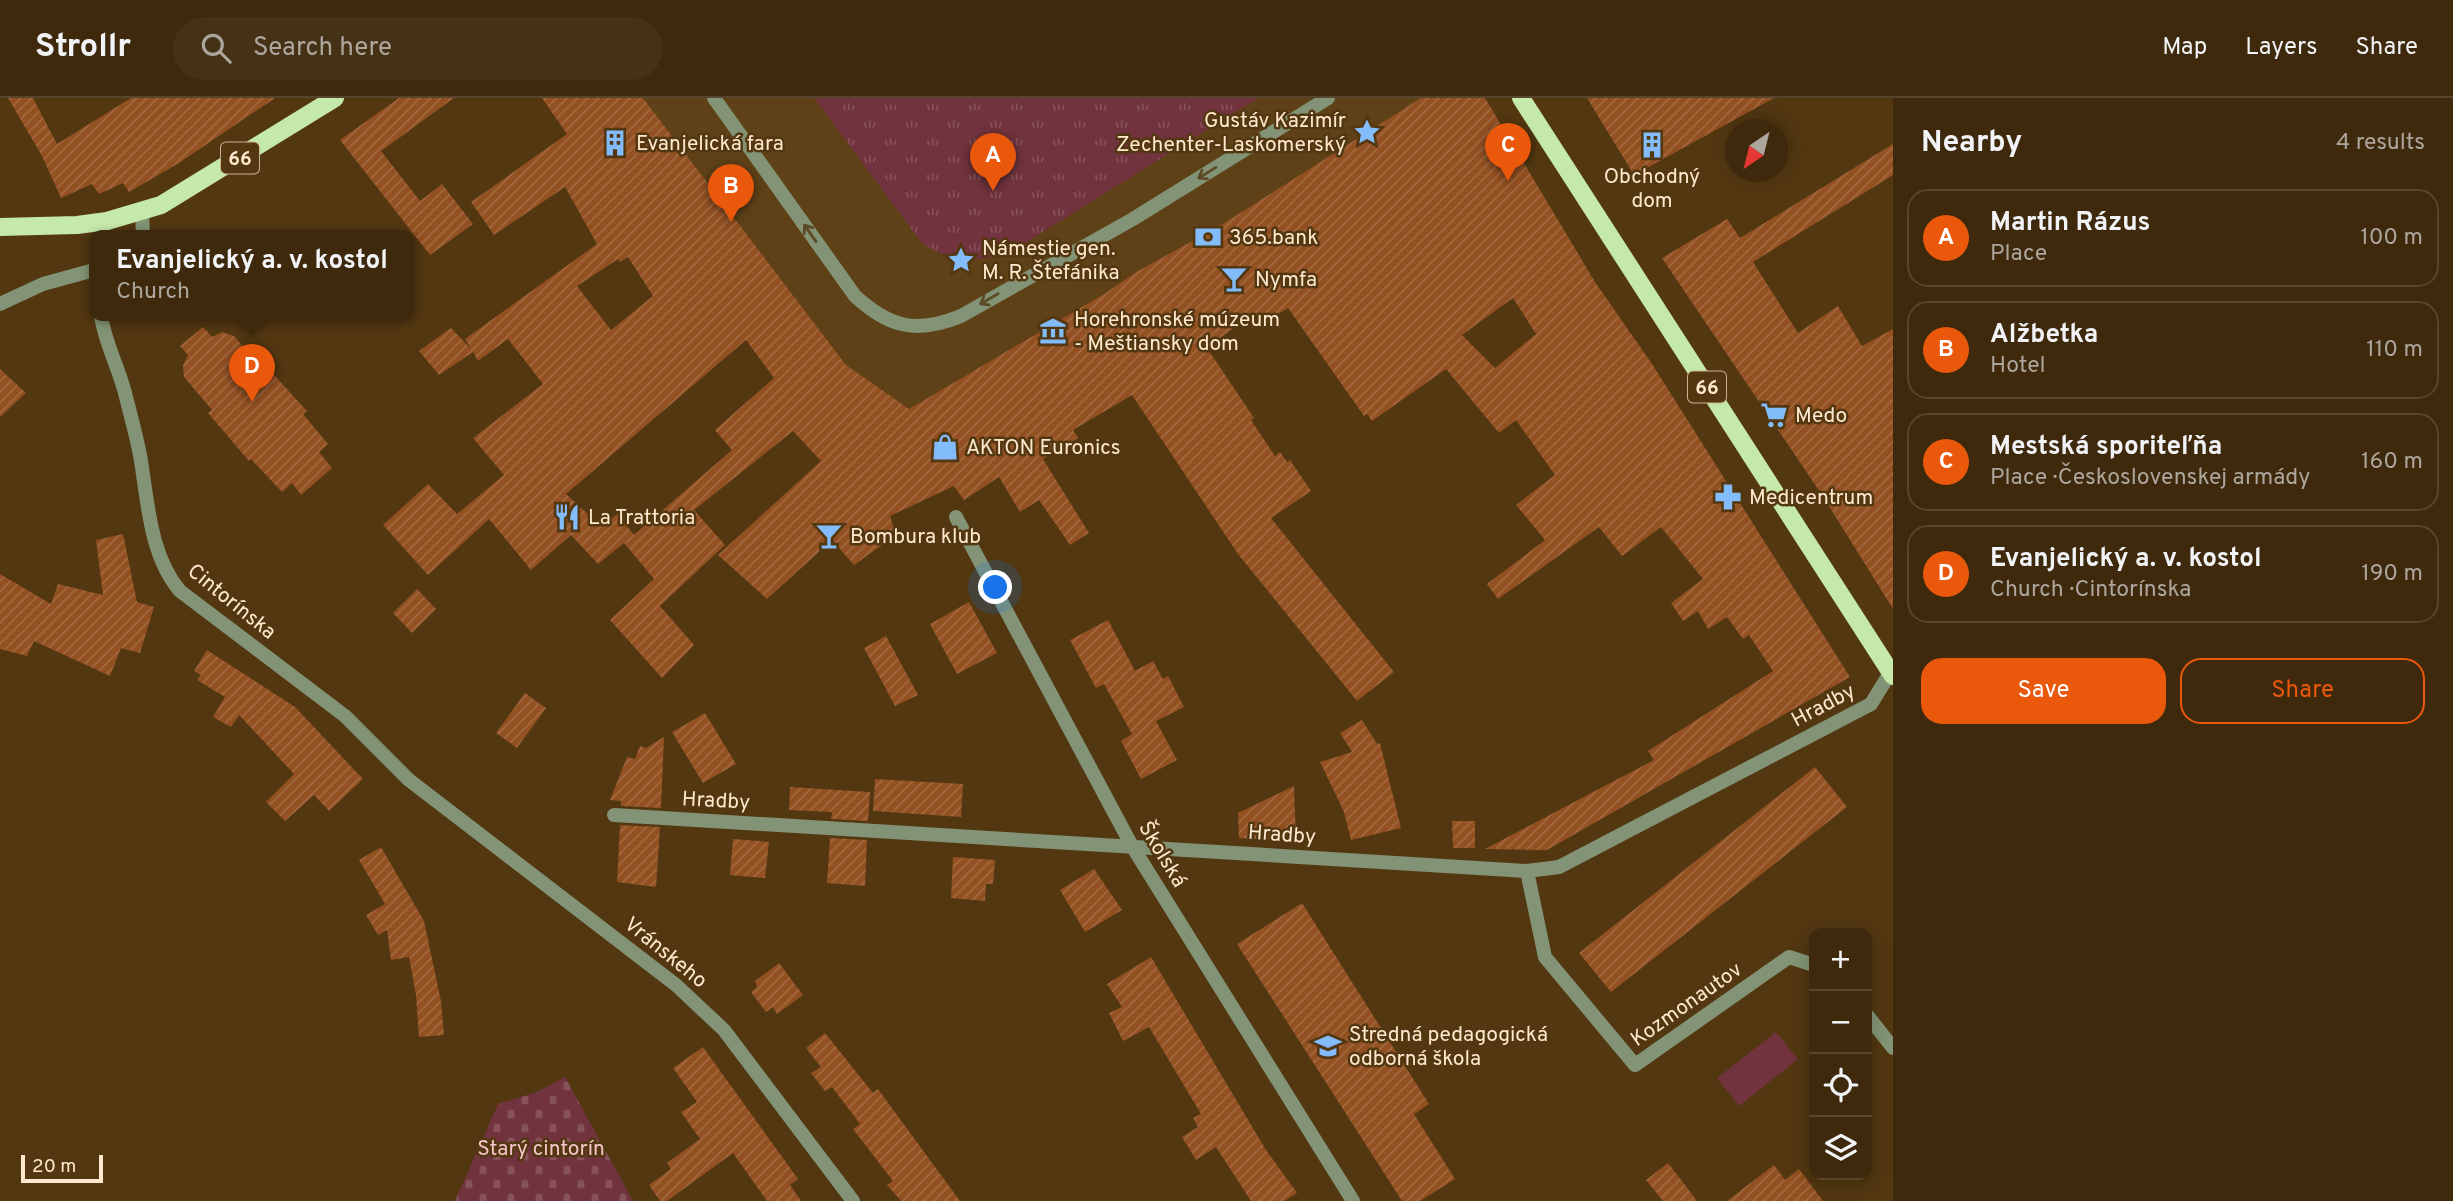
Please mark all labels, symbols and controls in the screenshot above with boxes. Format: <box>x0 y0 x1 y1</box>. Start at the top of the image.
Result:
search box <box>173 17 663 80</box>
text: Strollr <box>35 27 131 69</box>
icon: search <box>197 29 235 67</box>
text: Search here <box>253 32 392 65</box>
text: Map <box>2162 33 2207 63</box>
text: Layers <box>2245 33 2317 63</box>
text: Share <box>2355 33 2418 63</box>
place label: Gustáv Kazimír Zechenter-Laskomerský <box>1116 108 1346 159</box>
place icon: Gustáv Kazimír Zechenter-Laskomerský <box>1352 117 1382 147</box>
north arrow <box>1725 119 1788 182</box>
pin: C <box>1485 123 1531 181</box>
text: Nearby <box>1921 125 2022 162</box>
building icon: Evanjelická fara <box>600 128 630 158</box>
text: 4 results <box>2336 129 2425 158</box>
building icon: Obchodný dom <box>1637 130 1667 160</box>
place label: Evanjelická fara <box>636 131 784 158</box>
pin: A <box>970 133 1016 191</box>
road number: 66 <box>221 142 259 174</box>
pin: B <box>708 164 754 222</box>
place label: Obchodný dom <box>1604 164 1700 215</box>
one-way arrow <box>1198 166 1218 180</box>
text: Martin Rázus <box>1990 207 2150 240</box>
bank icon: 365.bank <box>1193 222 1223 252</box>
one-way arrow <box>803 224 817 243</box>
text: A <box>1938 224 1954 253</box>
text: 100 m <box>2360 224 2423 253</box>
place label: 365.bank <box>1229 225 1318 252</box>
popup <box>89 230 415 321</box>
place label: Námestie gen. M. R. Štefánika <box>982 236 1120 287</box>
text: Place <box>1990 240 2047 269</box>
text: Evanjelický a. v. kostol <box>116 245 388 278</box>
place icon: Námestie gen. M. R. Štefánika <box>946 245 976 275</box>
bar icon: Nymfa <box>1219 264 1249 294</box>
place label: Nymfa <box>1255 267 1317 294</box>
text: Church <box>116 278 190 307</box>
one-way arrow <box>980 292 1000 306</box>
place label: Horehronské múzeum - Meštiansky dom <box>1074 307 1280 358</box>
museum icon: Horehronské múzeum - Meštiansky dom <box>1038 316 1068 346</box>
text: Alžbetka <box>1990 319 2098 352</box>
text: B <box>1938 336 1954 365</box>
text: 110 m <box>2366 336 2423 365</box>
pin: D <box>229 344 275 402</box>
text: Hotel <box>1990 352 2046 381</box>
road number: 66 <box>1688 372 1726 402</box>
supermarket icon: Medo <box>1759 400 1789 430</box>
place label: Medo <box>1795 403 1847 430</box>
text: Mestská sporiteľňa <box>1990 431 2222 464</box>
shop icon: AKTON Euronics <box>930 432 960 462</box>
place label: AKTON Euronics <box>966 435 1121 462</box>
text: C <box>1939 448 1953 477</box>
text: 160 m <box>2361 448 2423 477</box>
text: Place · Československej armády <box>1990 464 2310 493</box>
pharmacy icon: Medicentrum <box>1713 482 1743 512</box>
place label: Medicentrum <box>1749 485 1873 512</box>
restaurant icon: La Trattoria <box>552 502 582 532</box>
place label: La Trattoria <box>588 505 695 532</box>
bar icon: Bombura klub <box>814 521 844 551</box>
place label: Bombura klub <box>850 524 981 551</box>
text: Evanjelický a. v. kostol <box>1990 543 2262 576</box>
street label: Cintorínska <box>181 558 281 646</box>
text: D <box>1938 560 1954 589</box>
text: 190 m <box>2361 560 2423 589</box>
your location <box>978 570 1012 604</box>
text: Church · Cintorínska <box>1990 576 2191 605</box>
button: Save <box>1921 658 2166 724</box>
button: Share <box>2180 658 2425 724</box>
street label: Hradby <box>1787 678 1860 734</box>
street label: Hradby <box>681 786 751 817</box>
street label: Školská <box>1132 816 1193 893</box>
street label: Hradby <box>1247 820 1317 851</box>
street label: Vránskeho <box>618 911 712 995</box>
map controls <box>1809 928 1872 1180</box>
button: + <box>1809 928 1872 991</box>
street label: Kozmonautov <box>1626 957 1748 1054</box>
button: − <box>1809 991 1872 1054</box>
place label: Stredná pedagogická odborná škola <box>1349 1022 1548 1073</box>
school or university icon: Stredná pedagogická odborná škola <box>1313 1031 1343 1061</box>
button: locate <box>1809 1054 1872 1117</box>
button: layers <box>1809 1117 1872 1180</box>
park label: Starý cintorín <box>477 1136 605 1163</box>
scale bar <box>21 1152 103 1184</box>
text: 20 m <box>32 1155 76 1179</box>

